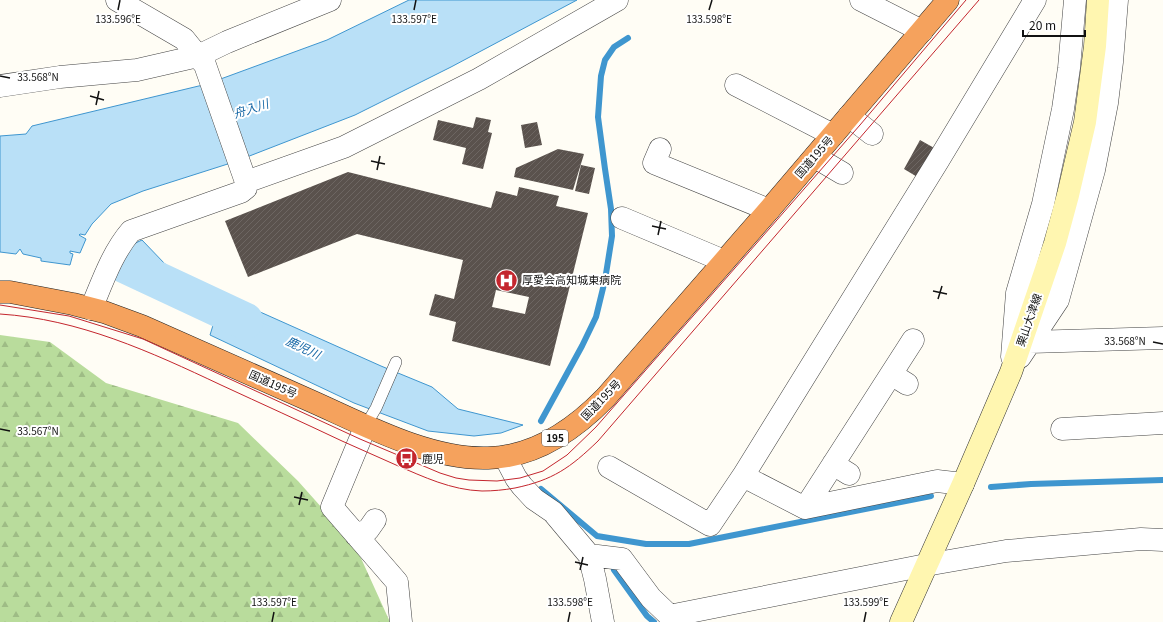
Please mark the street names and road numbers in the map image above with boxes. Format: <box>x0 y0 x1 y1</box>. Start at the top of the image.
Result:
street label: 国道195号 <box>790 132 836 181</box>
street label: 栗山大津線 <box>1012 291 1045 348</box>
street label: 国道195号 <box>247 365 300 401</box>
street label: 国道195号 <box>577 375 624 423</box>
road number: 195 <box>542 430 568 446</box>

